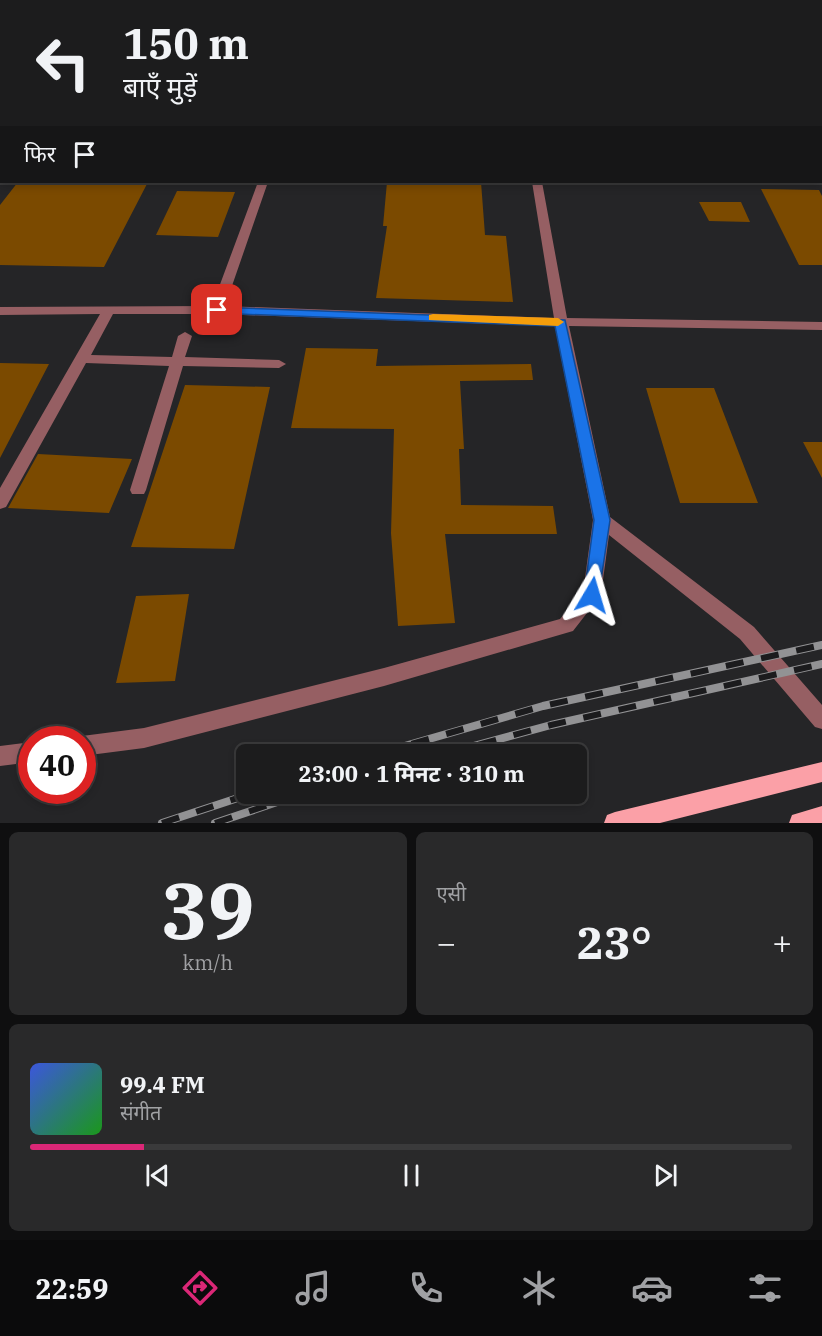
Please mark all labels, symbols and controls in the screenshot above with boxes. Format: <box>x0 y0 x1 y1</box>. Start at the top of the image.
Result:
text: 150 m <box>123 16 249 71</box>
icon: left <box>24 24 102 102</box>
text: बाएँ मुड़ें <box>123 69 197 104</box>
icon: arrive <box>68 138 101 171</box>
text: फिर <box>24 139 56 168</box>
pin <box>191 284 242 335</box>
icon: arrive <box>200 293 233 326</box>
position arrow <box>560 563 624 627</box>
speed limit sign: 40 <box>18 726 96 804</box>
text: 23:00 · 1 मिनट · 310 m <box>298 759 525 788</box>
text: 39 <box>161 859 255 960</box>
text: एसी <box>437 880 466 907</box>
text: 23° <box>577 913 652 971</box>
text: − <box>437 921 456 964</box>
text: + <box>772 921 792 964</box>
text: km/h <box>182 949 233 976</box>
text: 99.4 FM <box>120 1070 205 1099</box>
text: संगीत <box>120 1099 161 1126</box>
icon: previous <box>141 1159 174 1192</box>
icon: pause <box>395 1159 428 1192</box>
icon: next <box>649 1159 682 1192</box>
icon: directions <box>179 1267 221 1309</box>
icon: music <box>292 1267 334 1309</box>
icon: phone <box>405 1267 447 1309</box>
icon: climate <box>518 1267 560 1309</box>
icon: car <box>631 1267 673 1309</box>
icon: filters <box>744 1267 786 1309</box>
text: 22:59 <box>36 1271 108 1306</box>

